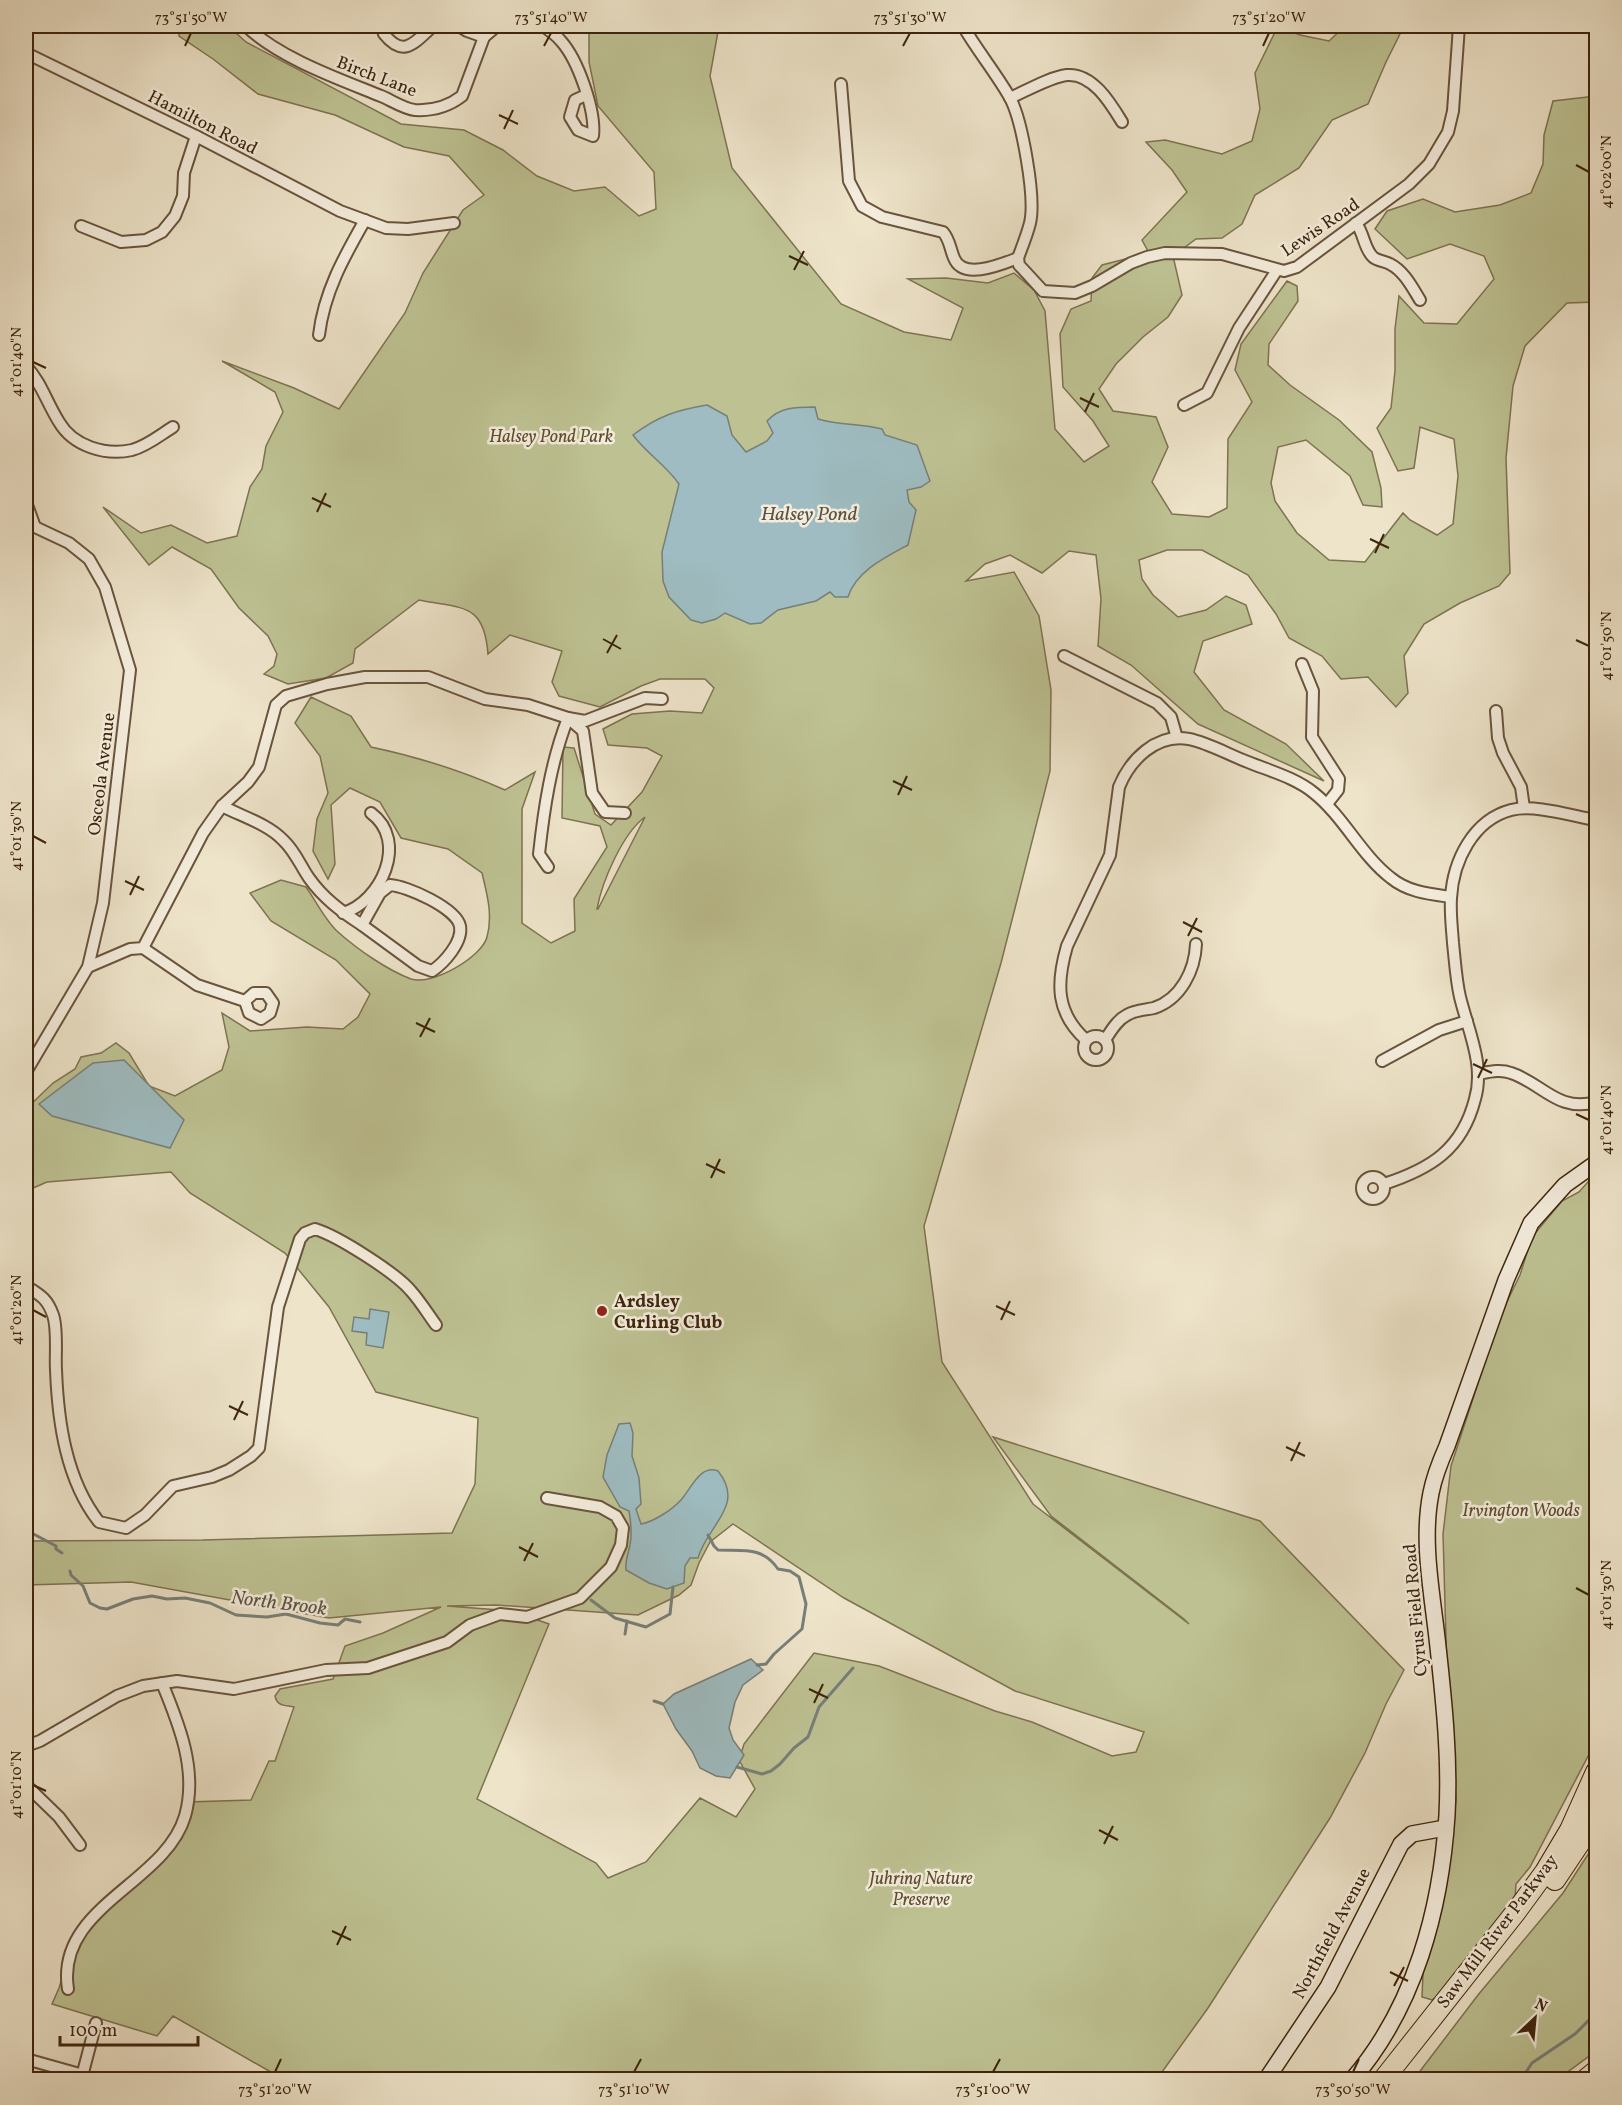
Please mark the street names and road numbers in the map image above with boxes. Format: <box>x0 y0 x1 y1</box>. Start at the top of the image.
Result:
street label: Birch Lane <box>333 51 420 104</box>
street label: Hamilton Road <box>143 85 261 162</box>
street label: Lewis Road <box>1277 193 1365 264</box>
street label: Osceola Avenue <box>83 711 122 837</box>
street label: Cyrus Field Road <box>1398 1543 1435 1677</box>
street label: Saw Mill River Parkway <box>1432 1849 1565 2014</box>
street label: Northfield Avenue <box>1287 1864 1377 2004</box>

